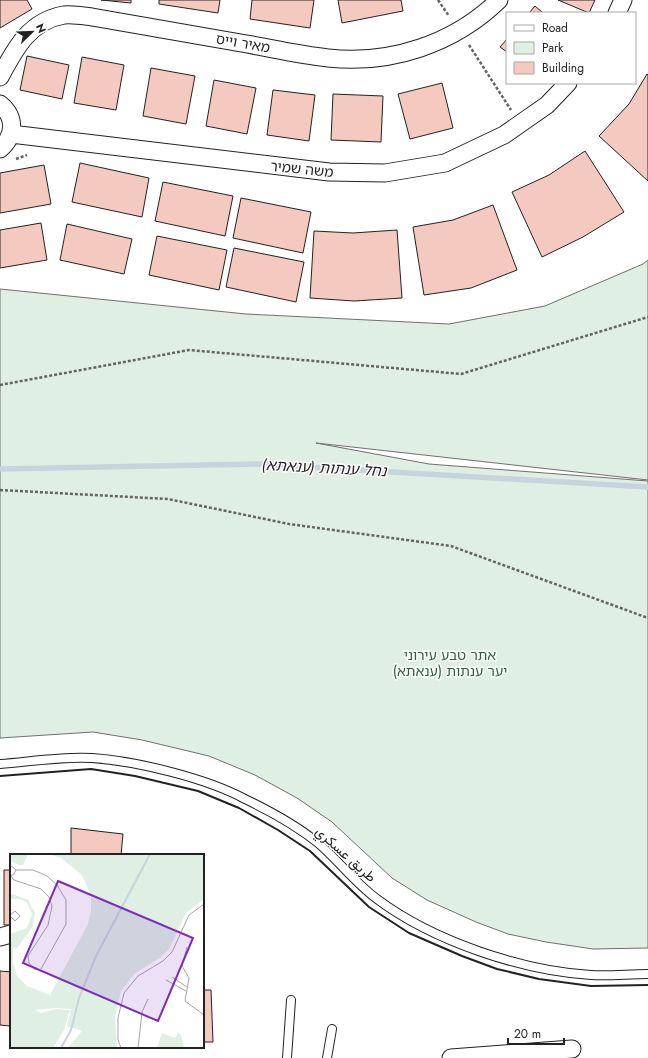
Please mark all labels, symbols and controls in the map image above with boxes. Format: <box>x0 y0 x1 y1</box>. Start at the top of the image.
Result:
north arrow <box>12 12 52 52</box>
legend <box>506 12 636 84</box>
text: Road <box>542 19 568 37</box>
text: N <box>32 21 50 35</box>
street label: מאיר וייס <box>214 28 272 58</box>
text: Park <box>542 39 564 57</box>
text: Building <box>542 59 584 77</box>
street label: משה שמיר <box>270 156 334 182</box>
water label: נחל ענתות (ענאתא) <box>261 454 388 482</box>
park label: אתר טבע עירוני יער ענתות (ענאתא) <box>393 645 507 681</box>
street label: طريق عسكري <box>310 821 381 888</box>
inset map <box>10 854 204 1048</box>
scale bar <box>508 1020 564 1046</box>
text: 20 m <box>514 1025 541 1043</box>

